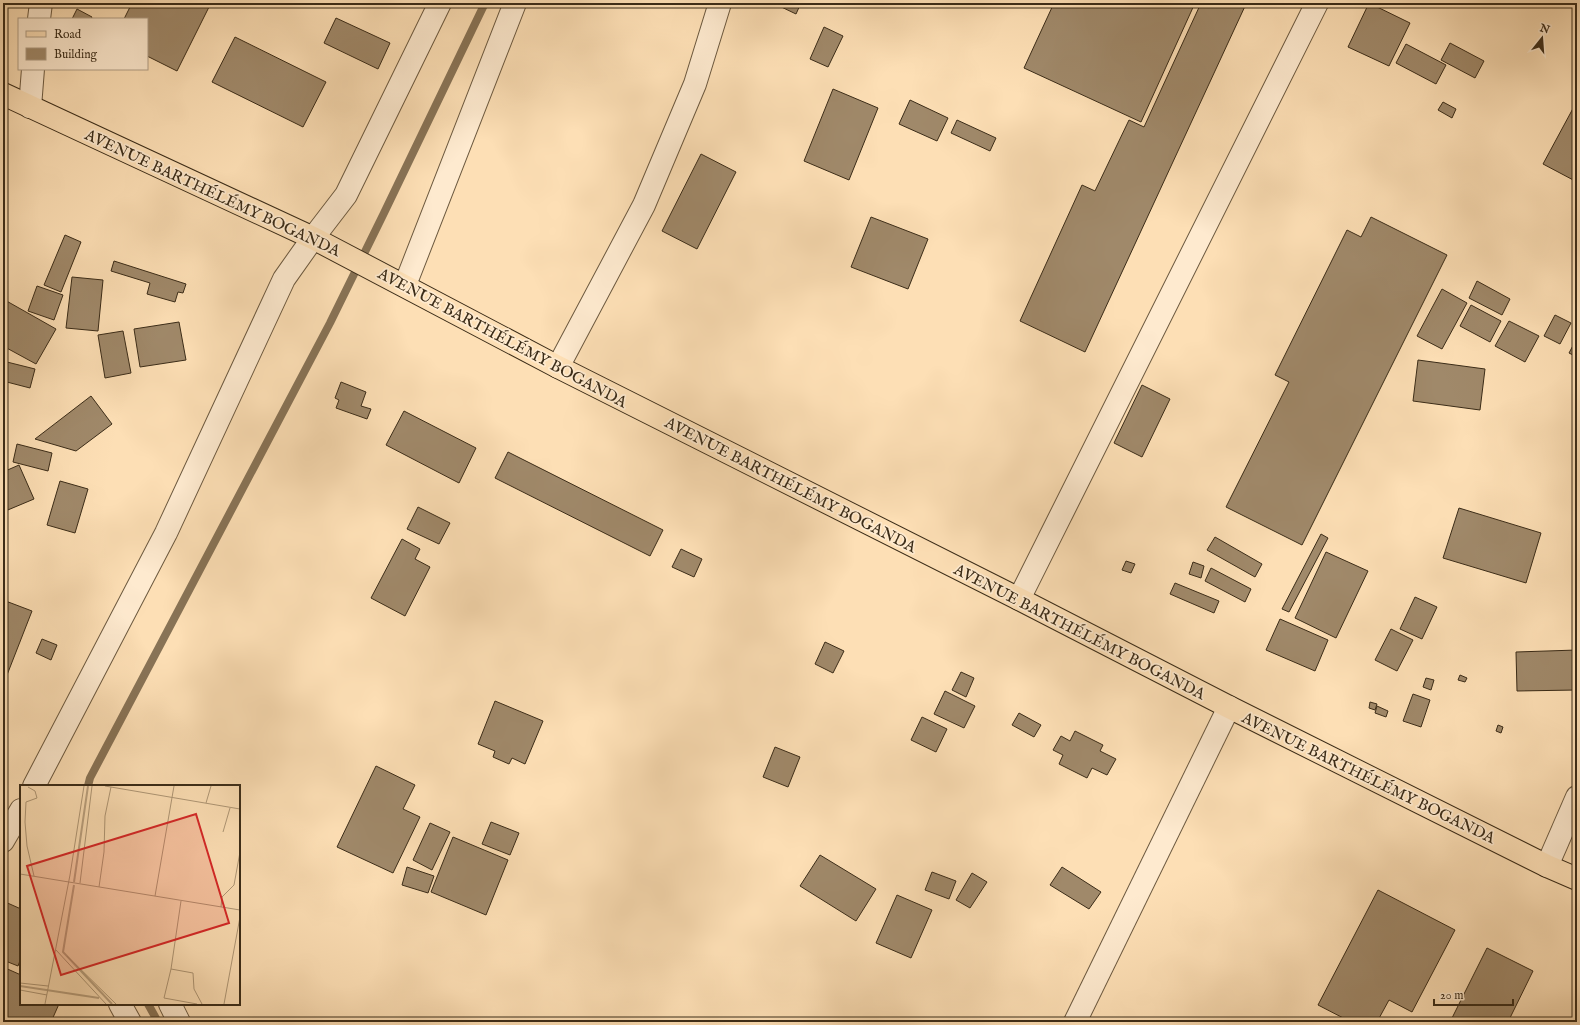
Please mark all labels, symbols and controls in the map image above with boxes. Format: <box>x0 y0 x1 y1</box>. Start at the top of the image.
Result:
legend <box>18 18 148 70</box>
north arrow <box>1522 18 1562 58</box>
text: N <box>1537 21 1552 38</box>
text: Road <box>54 27 82 42</box>
text: Building <box>54 47 98 62</box>
street label: AVENUE BARTHÉLÉMY BOGANDA <box>80 123 345 262</box>
street label: AVENUE BARTHÉLÉMY BOGANDA <box>373 262 632 414</box>
street label: AVENUE BARTHÉLÉMY BOGANDA <box>660 411 921 559</box>
street label: AVENUE BARTHÉLÉMY BOGANDA <box>949 558 1210 706</box>
street label: AVENUE BARTHÉLÉMY BOGANDA <box>1237 706 1500 850</box>
inset map <box>20 785 240 1005</box>
scale bar <box>1434 981 1513 1007</box>
text: 20 m <box>1440 988 1463 1003</box>

